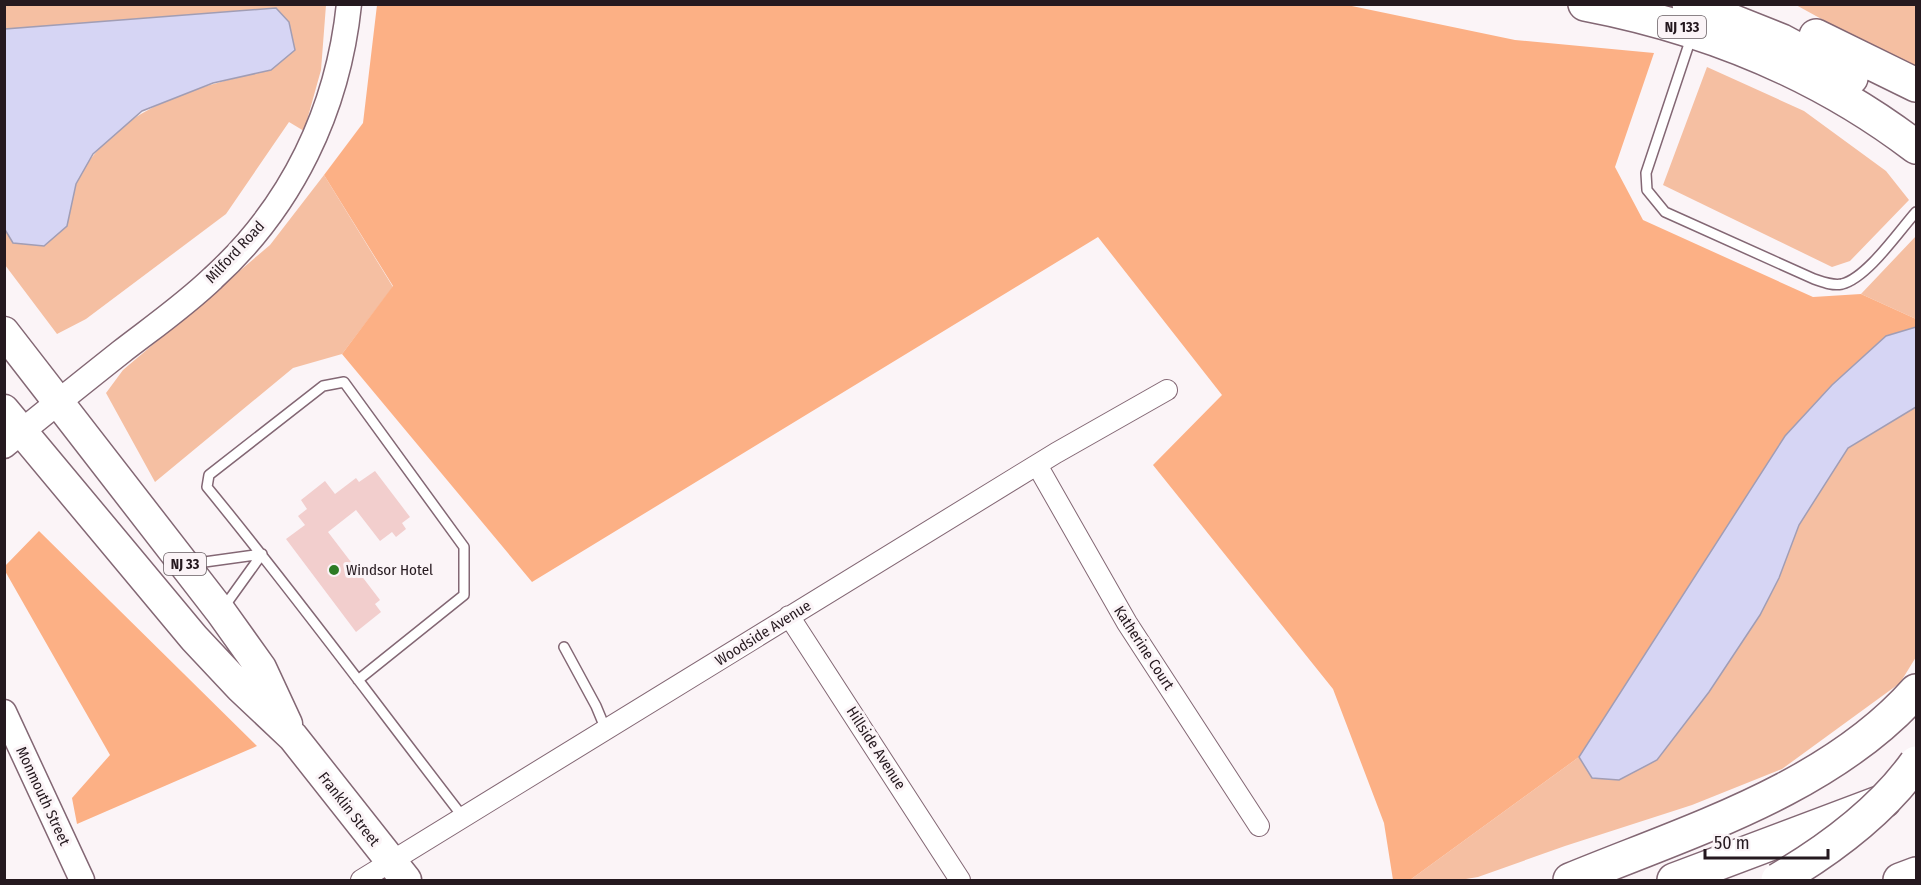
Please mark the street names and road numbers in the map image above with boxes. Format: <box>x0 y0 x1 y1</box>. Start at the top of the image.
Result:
road number: NJ 133 <box>1658 16 1706 38</box>
street label: Milford Road <box>202 217 268 287</box>
road number: NJ 33 <box>164 553 206 575</box>
street label: Woodside Avenue <box>712 596 814 670</box>
street label: Katherine Court <box>1110 603 1178 693</box>
street label: Hillside Avenue <box>843 703 909 793</box>
street label: Monmouth Street <box>12 744 74 848</box>
street label: Franklin Street <box>314 768 384 850</box>

